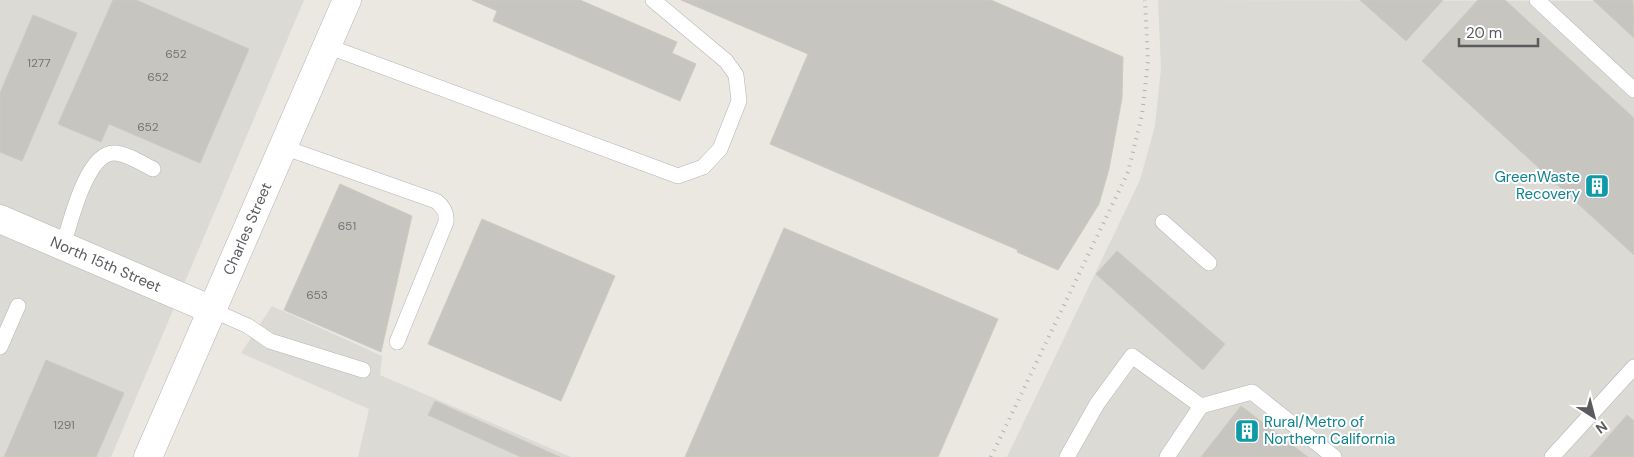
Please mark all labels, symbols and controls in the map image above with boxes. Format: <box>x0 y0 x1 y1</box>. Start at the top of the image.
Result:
scale bar <box>1459 15 1538 47</box>
text: 20 m <box>1466 23 1502 43</box>
house number: 652 <box>165 46 187 62</box>
house number: 1277 <box>27 55 51 71</box>
house number: 652 <box>147 69 169 85</box>
house number: 652 <box>137 119 159 135</box>
place label: GreenWaste Recovery <box>1494 167 1581 204</box>
building icon: GreenWaste Recovery <box>1584 173 1610 199</box>
street label: Charles Street <box>218 179 276 278</box>
house number: 651 <box>338 218 356 234</box>
street label: North 15th Street <box>47 232 164 297</box>
house number: 653 <box>306 287 328 303</box>
north arrow <box>1569 392 1619 442</box>
place label: Rural/Metro of Northern California <box>1264 412 1395 449</box>
house number: 1291 <box>53 417 75 433</box>
text: N <box>1592 417 1611 438</box>
building icon: Rural/Metro of Northern California <box>1234 418 1260 444</box>

